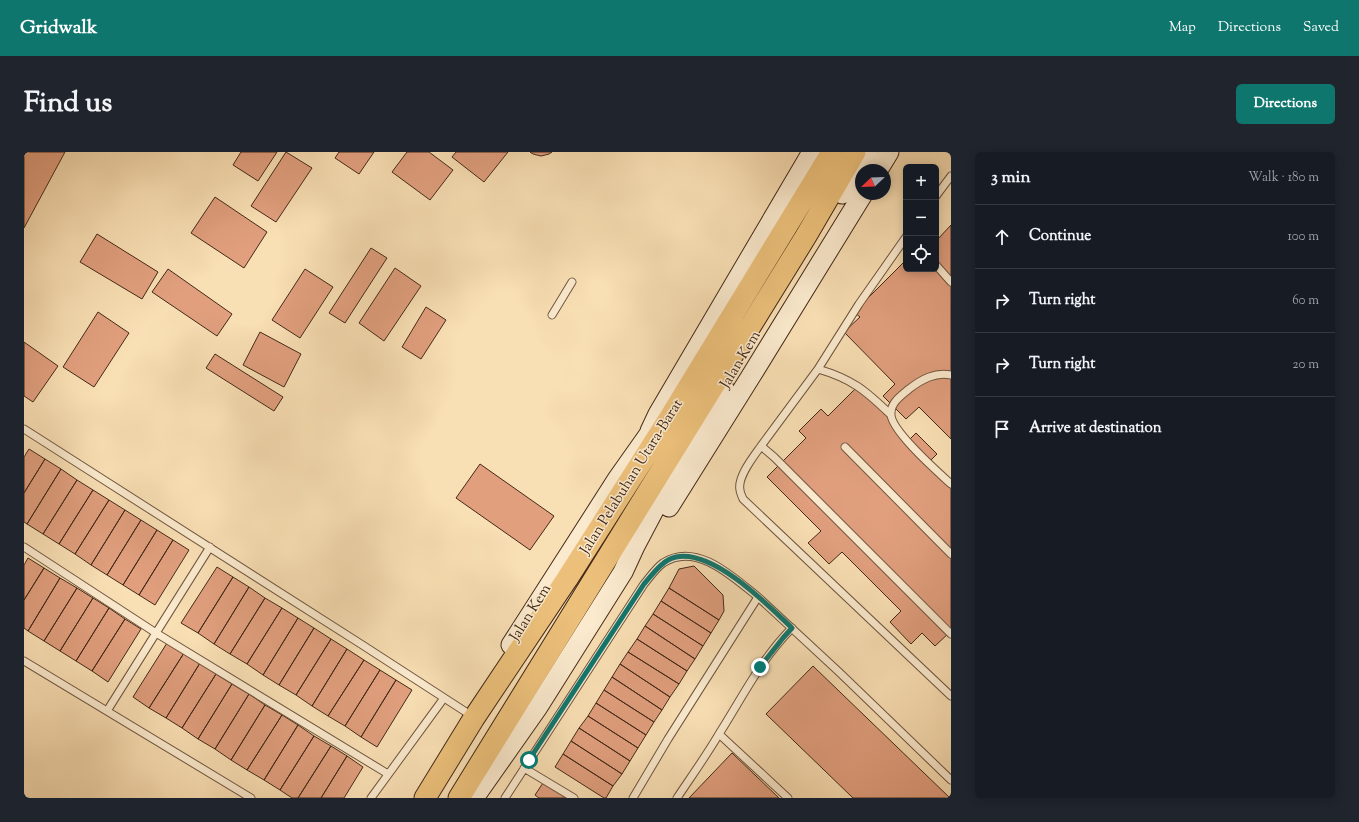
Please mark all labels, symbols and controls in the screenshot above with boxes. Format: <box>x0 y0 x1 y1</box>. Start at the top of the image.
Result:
text: Gridwalk <box>20 15 97 42</box>
text: Map <box>1169 18 1196 38</box>
text: Directions <box>1218 18 1281 38</box>
text: Saved <box>1303 18 1339 38</box>
text: Find us <box>24 84 112 124</box>
button: Directions <box>1236 84 1335 124</box>
north arrow <box>855 164 891 200</box>
map controls <box>903 164 939 272</box>
button: + <box>903 164 939 200</box>
text: 3 min <box>991 166 1030 190</box>
text: Walk · 180 m <box>1248 169 1319 187</box>
button: − <box>903 200 939 236</box>
icon: ahead <box>991 226 1013 248</box>
text: Continue <box>1029 226 1091 247</box>
text: 100 m <box>1287 228 1319 246</box>
button: locate <box>903 236 939 272</box>
icon: right <box>991 290 1013 312</box>
text: Turn right <box>1029 290 1095 311</box>
text: 60 m <box>1292 292 1319 310</box>
street label: Jalan Kem <box>715 327 767 394</box>
icon: right <box>991 354 1013 376</box>
text: Turn right <box>1029 354 1095 375</box>
text: 20 m <box>1293 356 1319 374</box>
street label: Jalan Pelabuhan Utara-Barat <box>575 395 689 560</box>
icon: arrive <box>991 418 1013 440</box>
text: Arrive at destination <box>1029 418 1162 439</box>
street label: Jalan Kem <box>505 580 557 647</box>
route end <box>751 658 769 676</box>
route start <box>520 751 538 769</box>

